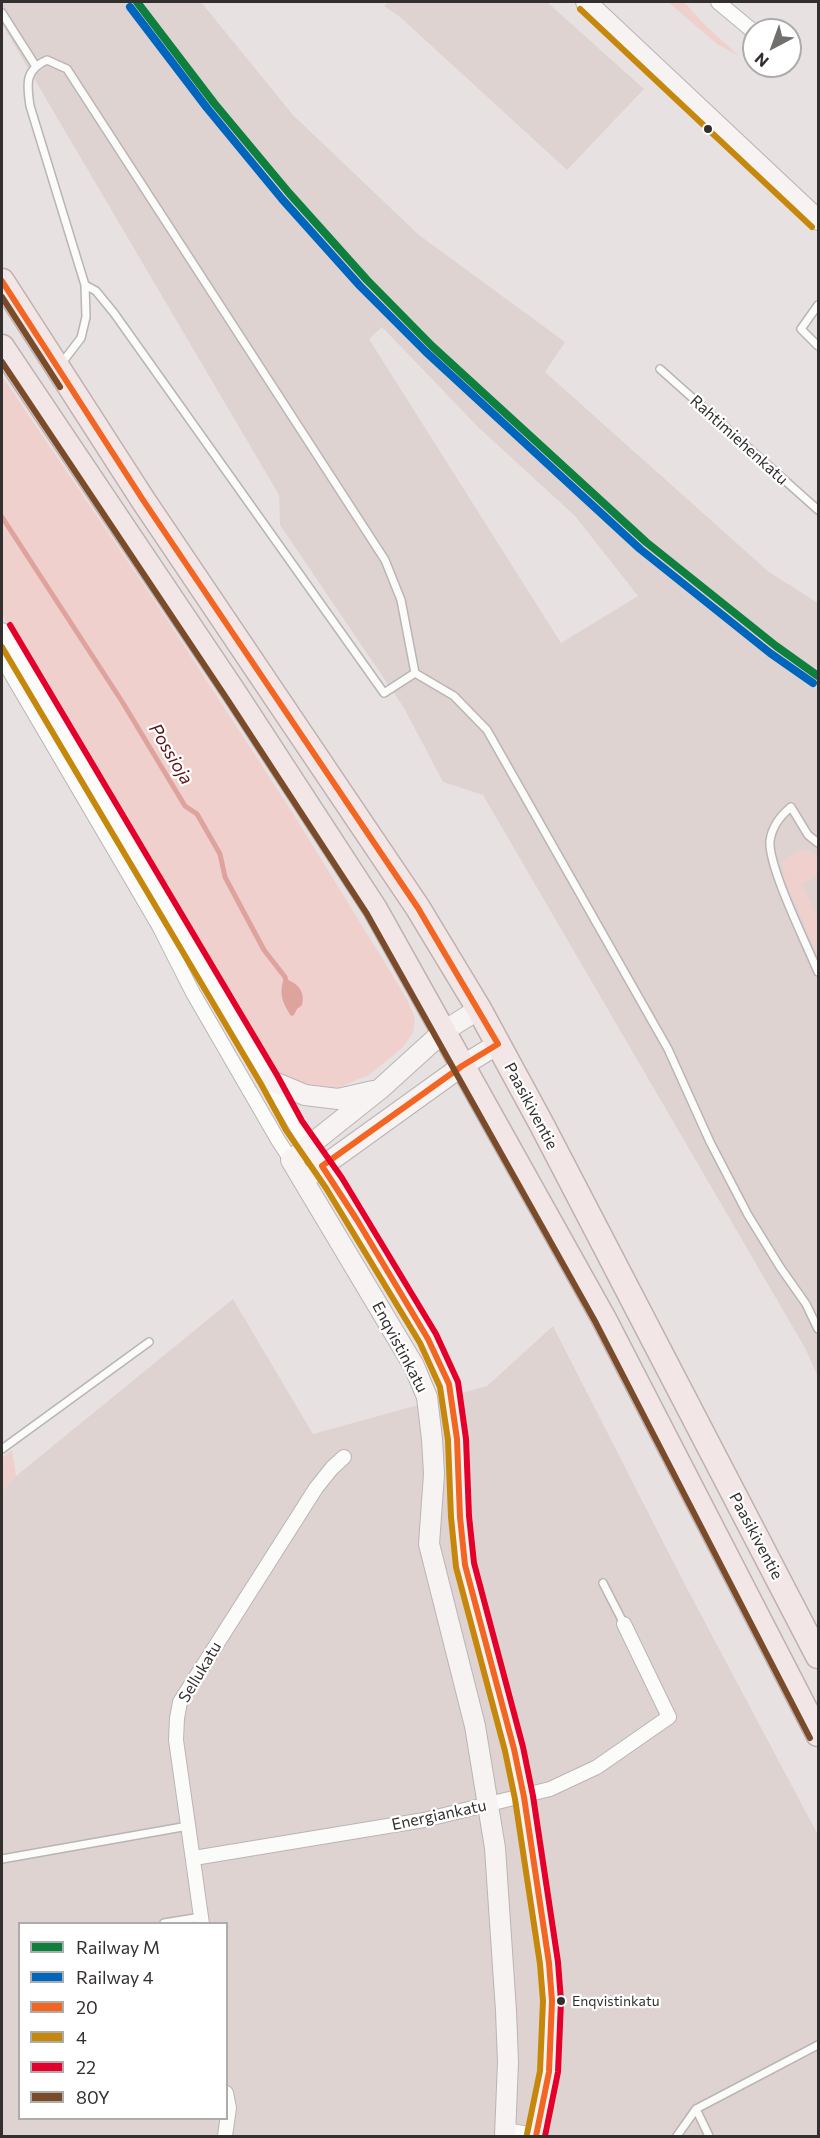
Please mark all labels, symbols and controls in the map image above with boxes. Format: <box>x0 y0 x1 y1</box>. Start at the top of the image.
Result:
north arrow <box>742 18 802 78</box>
text: N <box>750 49 772 72</box>
unlabelled marker <box>702 123 714 135</box>
street label: Rahtimiehenkatu <box>686 391 792 489</box>
water label: Possioja <box>144 720 198 788</box>
street label: Paasikiventie <box>500 1059 562 1153</box>
street label: Enqvistinkatu <box>368 1298 432 1396</box>
street label: Paasikiventie <box>725 1489 787 1583</box>
street label: Sellukatu <box>174 1638 226 1706</box>
street label: Energiankatu <box>390 1796 488 1834</box>
legend <box>18 1922 228 2120</box>
text: Railway M <box>76 1936 160 1958</box>
text: Railway 4 <box>76 1966 154 1988</box>
place label: Enqvistinkatu <box>572 1993 659 2009</box>
marker: Enqvistinkatu <box>555 1995 567 2007</box>
text: 20 <box>76 1996 98 2018</box>
text: 4 <box>76 2026 87 2048</box>
text: 22 <box>76 2056 96 2078</box>
text: 80Y <box>76 2086 110 2108</box>

